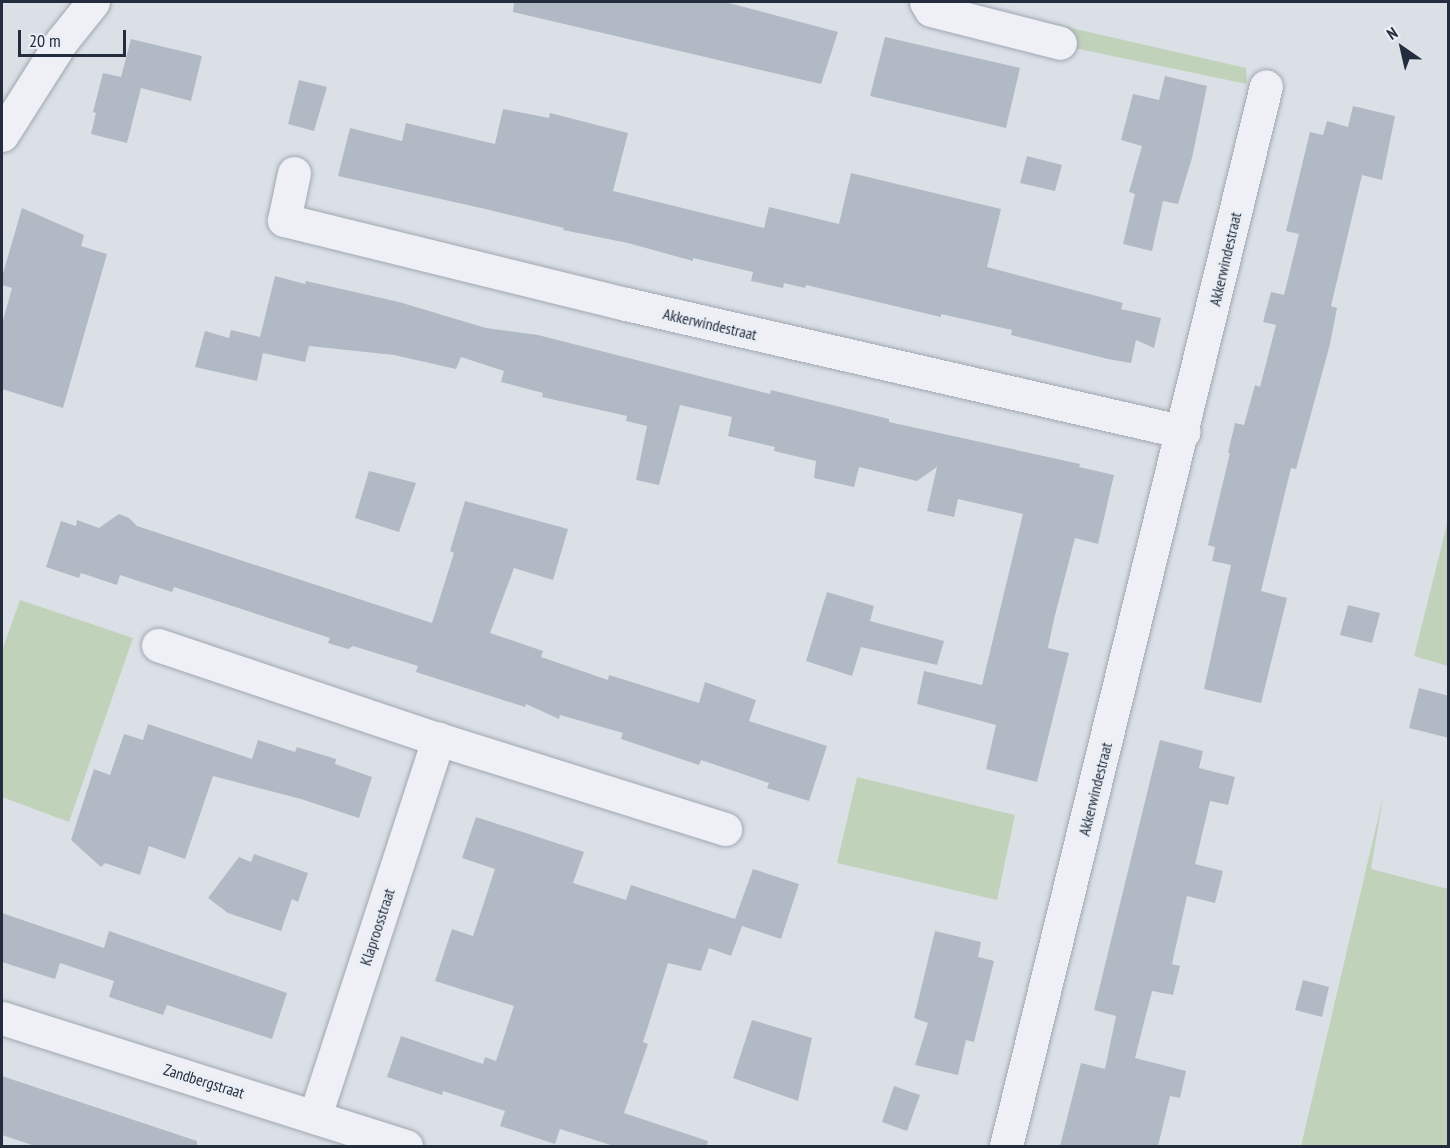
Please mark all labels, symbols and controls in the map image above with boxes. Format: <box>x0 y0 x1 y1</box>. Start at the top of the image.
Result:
scale bar <box>21 18 129 56</box>
north arrow <box>1372 18 1432 78</box>
text: N <box>1383 22 1401 44</box>
text: 20 m <box>29 29 61 52</box>
street label: Akkerwindestraat <box>1205 210 1245 308</box>
street label: Akkerwindestraat <box>661 304 759 344</box>
street label: Akkerwindestraat <box>1074 740 1116 838</box>
street label: Klaproosstraat <box>356 886 398 968</box>
street label: Zandbergstraat <box>161 1060 247 1102</box>

